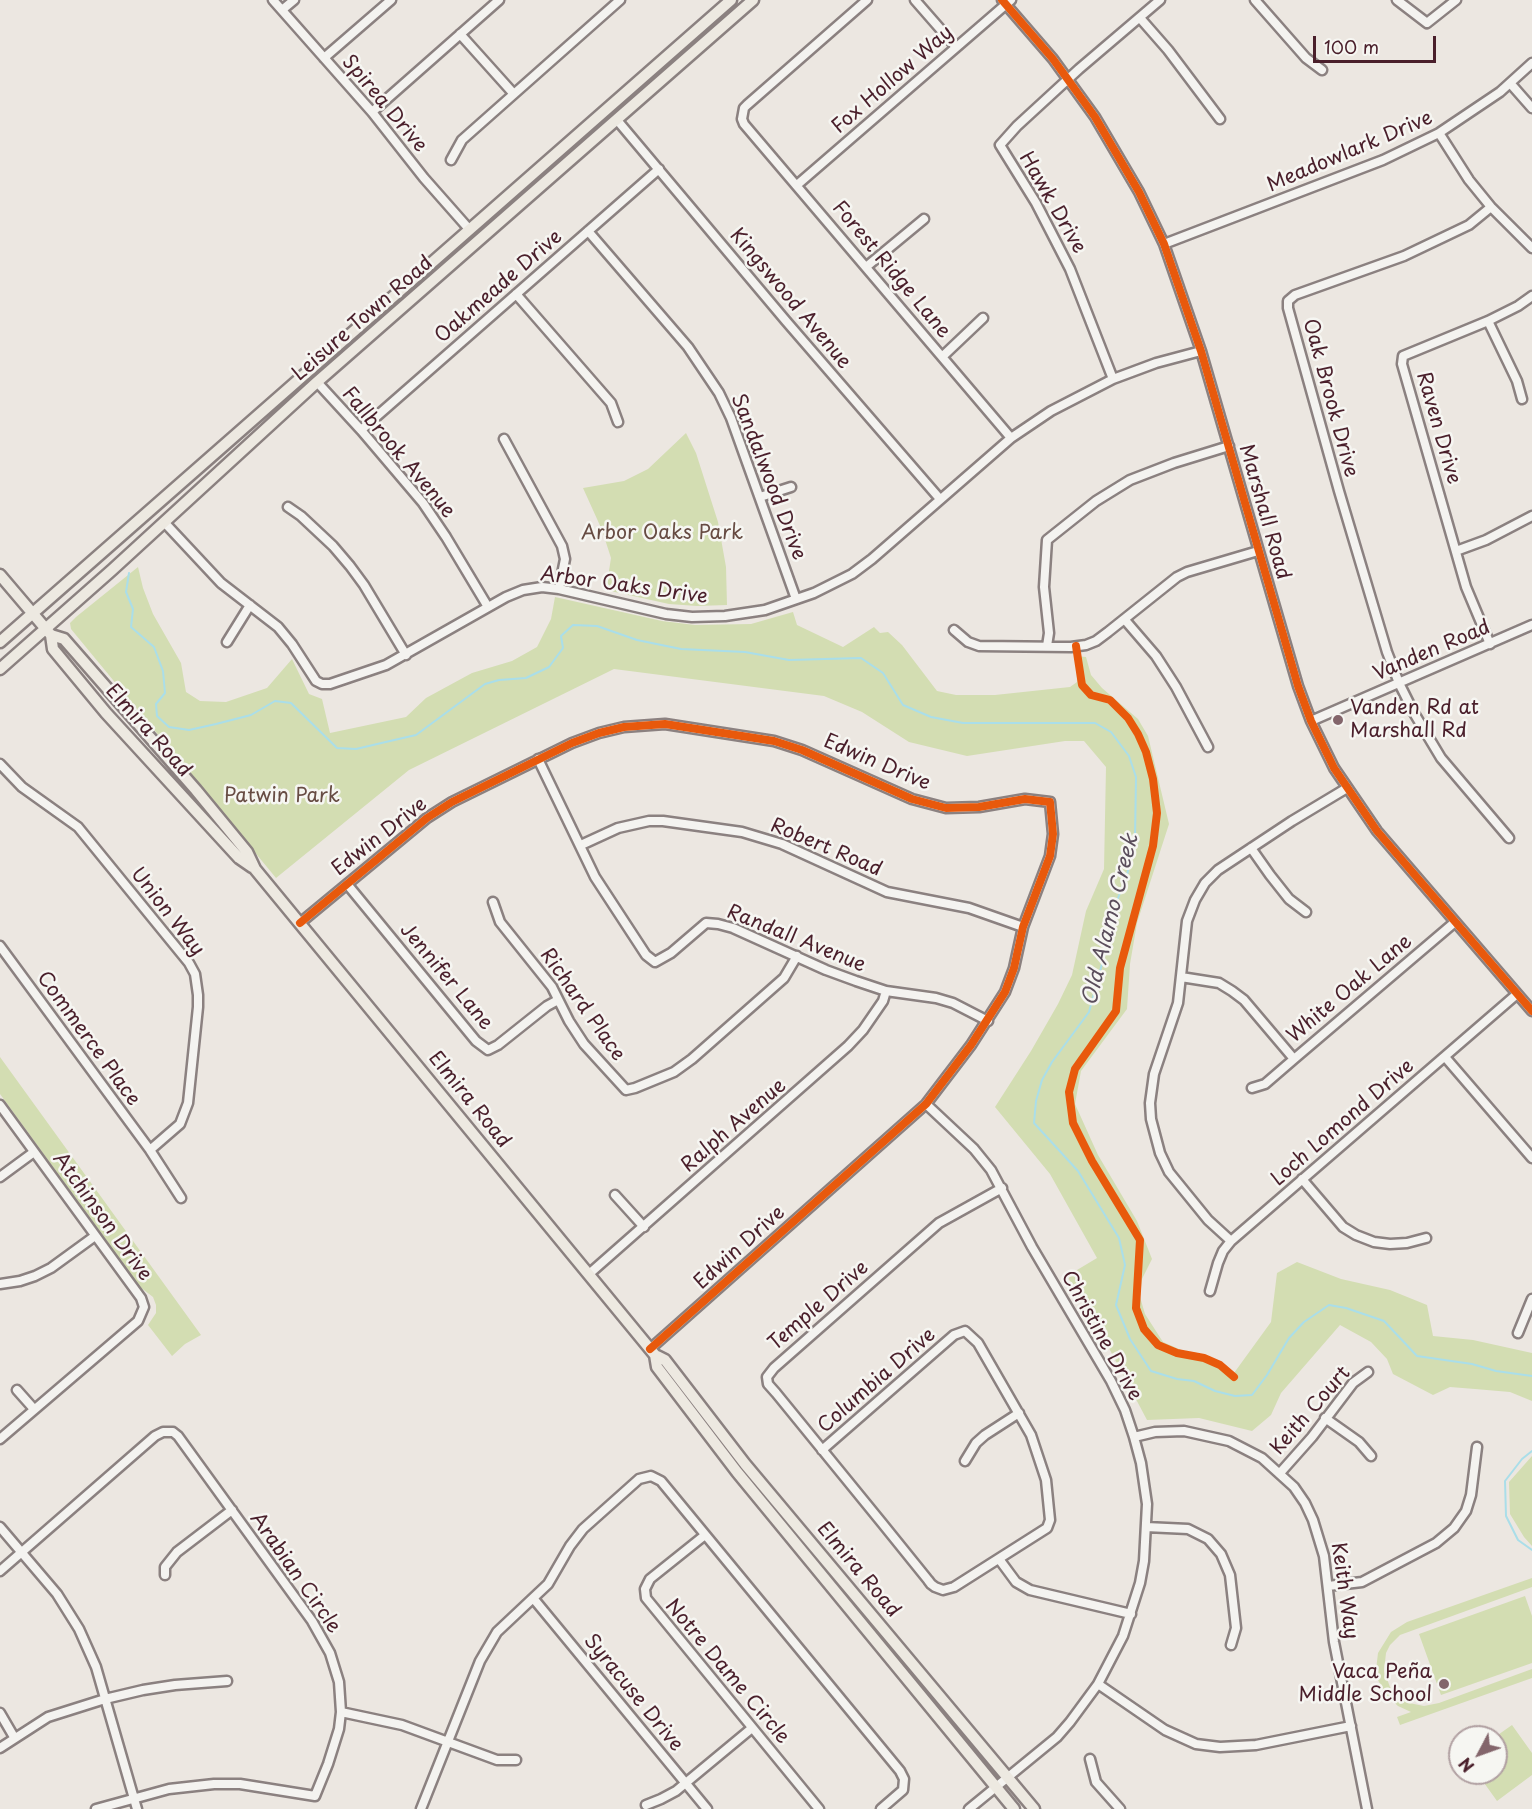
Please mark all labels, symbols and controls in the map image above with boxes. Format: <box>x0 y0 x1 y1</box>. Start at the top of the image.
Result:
street label: Fox Hollow Way <box>827 21 959 139</box>
scale bar <box>1316 24 1439 62</box>
text: 100 m <box>1324 33 1379 60</box>
street label: Spirea Drive <box>336 50 432 158</box>
street label: Meadowlark Drive <box>1264 106 1436 198</box>
street label: Hawk Drive <box>1013 148 1091 258</box>
street label: Forest Ridge Lane <box>827 197 955 343</box>
street label: Kingswood Avenue <box>724 224 856 374</box>
street label: Oakmeade Drive <box>430 225 568 349</box>
street label: Leisure Town Road <box>288 251 438 387</box>
street label: Oak Brook Drive <box>1297 316 1363 480</box>
street label: Raven Drive <box>1411 369 1465 487</box>
street label: Fallbrook Avenue <box>336 383 460 523</box>
street label: Sandalwood Drive <box>725 390 811 564</box>
street label: Marshall Road <box>1233 442 1295 582</box>
park label: Arbor Oaks Park <box>581 521 743 545</box>
street label: Arbor Oaks Drive <box>539 562 709 610</box>
street label: Vanden Road <box>1370 616 1494 686</box>
street label: Elmira Road <box>100 679 196 783</box>
place label: Vanden Rd at Marshall Rd <box>1350 696 1479 743</box>
marker: Vanden Rd at Marshall Rd <box>1331 713 1345 727</box>
street label: Edwin Drive <box>820 730 934 796</box>
park label: Patwin Park <box>224 784 340 808</box>
street label: Edwin Drive <box>328 793 432 881</box>
street label: Robert Road <box>767 814 885 882</box>
water label: Old Alamo Creek <box>1078 832 1144 1008</box>
street label: Union Way <box>125 863 209 961</box>
street label: Randall Avenue <box>723 900 869 978</box>
street label: Jennifer Lane <box>394 919 498 1035</box>
street label: White Oak Lane <box>1283 930 1417 1048</box>
street label: Richard Place <box>534 944 630 1066</box>
street label: Commerce Place <box>31 967 145 1111</box>
street label: Elmira Road <box>423 1047 515 1153</box>
street label: Loch Lomond Drive <box>1267 1054 1419 1192</box>
street label: Ralph Avenue <box>677 1074 791 1178</box>
street label: Atchinson Drive <box>47 1148 157 1286</box>
street label: Edwin Drive <box>690 1201 790 1295</box>
street label: Temple Drive <box>764 1256 874 1356</box>
street label: Christine Drive <box>1055 1267 1147 1405</box>
street label: Columbia Drive <box>813 1323 941 1439</box>
street label: Keith Court <box>1266 1362 1356 1460</box>
street label: Arabian Circle <box>244 1508 346 1638</box>
street label: Elmira Road <box>811 1517 905 1623</box>
street label: Keith Way <box>1325 1541 1363 1641</box>
street label: Notre Dame Circle <box>660 1595 794 1749</box>
street label: Syracuse Drive <box>578 1629 688 1757</box>
place label: Vaca Peña Middle School <box>1299 1660 1432 1707</box>
marker: Vaca Peña Middle School <box>1437 1677 1451 1691</box>
north arrow <box>1448 1725 1508 1785</box>
text: N <box>1453 1753 1479 1778</box>

